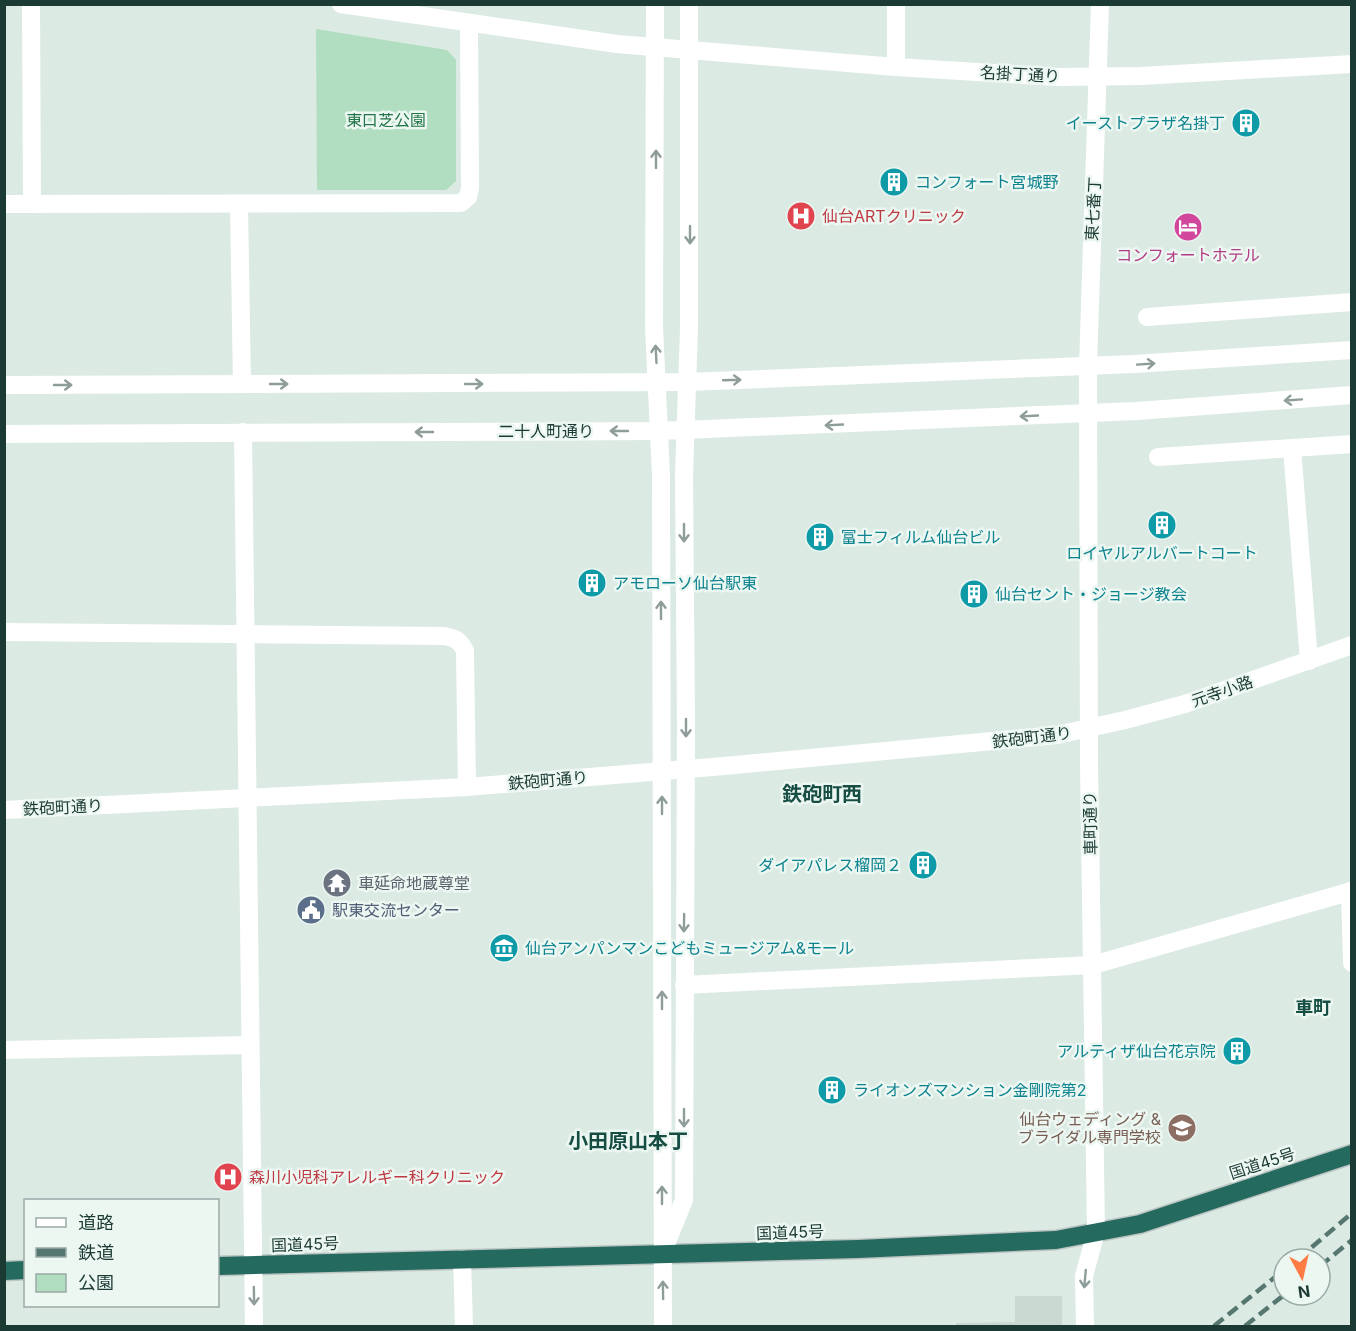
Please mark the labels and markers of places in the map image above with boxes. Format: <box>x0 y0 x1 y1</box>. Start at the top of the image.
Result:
building icon: イーストプラザ名掛丁 <box>1230 107 1262 139</box>
place label: イーストプラザ名掛丁 <box>1066 113 1225 133</box>
building icon: コンフォート宮城野 <box>878 166 910 198</box>
place label: コンフォート宮城野 <box>915 172 1059 192</box>
hospital icon: 仙台ARTクリニック <box>785 200 817 232</box>
place label: 仙台ARTクリニック <box>822 206 966 226</box>
hotel icon: コンフォートホテル <box>1172 211 1204 243</box>
place label: コンフォートホテル <box>1116 245 1260 265</box>
building icon: ロイヤルアルバートコート <box>1146 509 1178 541</box>
building icon: 富士フィルム仙台ビル <box>804 521 836 553</box>
place label: 富士フィルム仙台ビル <box>841 527 1000 547</box>
place label: ロイヤルアルバートコート <box>1066 543 1258 563</box>
building icon: アモローソ仙台駅東 <box>576 567 608 599</box>
place label: アモローソ仙台駅東 <box>613 573 757 593</box>
building icon: 仙台セント・ジョージ教会 <box>958 578 990 610</box>
place label: 仙台セント・ジョージ教会 <box>995 584 1187 604</box>
building icon: ダイアパレス榴岡２ <box>907 849 939 881</box>
place label: ダイアパレス榴岡２ <box>758 855 902 875</box>
temple icon: 車延命地蔵尊堂 <box>321 867 353 899</box>
place label: 車延命地蔵尊堂 <box>358 873 470 893</box>
public building icon: 駅東交流センター <box>295 894 327 926</box>
place label: 駅東交流センター <box>332 900 460 920</box>
museum icon: 仙台アンパンマンこどもミュージアム&モール <box>488 932 520 964</box>
place label: 仙台アンパンマンこどもミュージアム&モール <box>525 938 854 958</box>
building icon: アルティザ仙台花京院 <box>1221 1035 1253 1067</box>
place label: アルティザ仙台花京院 <box>1057 1041 1216 1061</box>
building icon: ライオンズマンション金剛院第2 <box>816 1074 848 1106</box>
place label: ライオンズマンション金剛院第2 <box>853 1080 1086 1100</box>
place label: 仙台ウェディング & ブライダル専門学校 <box>1018 1109 1162 1147</box>
school or university icon: 仙台ウェディング & ブライダル専門学校 <box>1166 1112 1198 1144</box>
hospital icon: 森川小児科アレルギー科クリニック <box>212 1161 244 1193</box>
place label: 森川小児科アレルギー科クリニック <box>249 1167 505 1187</box>

